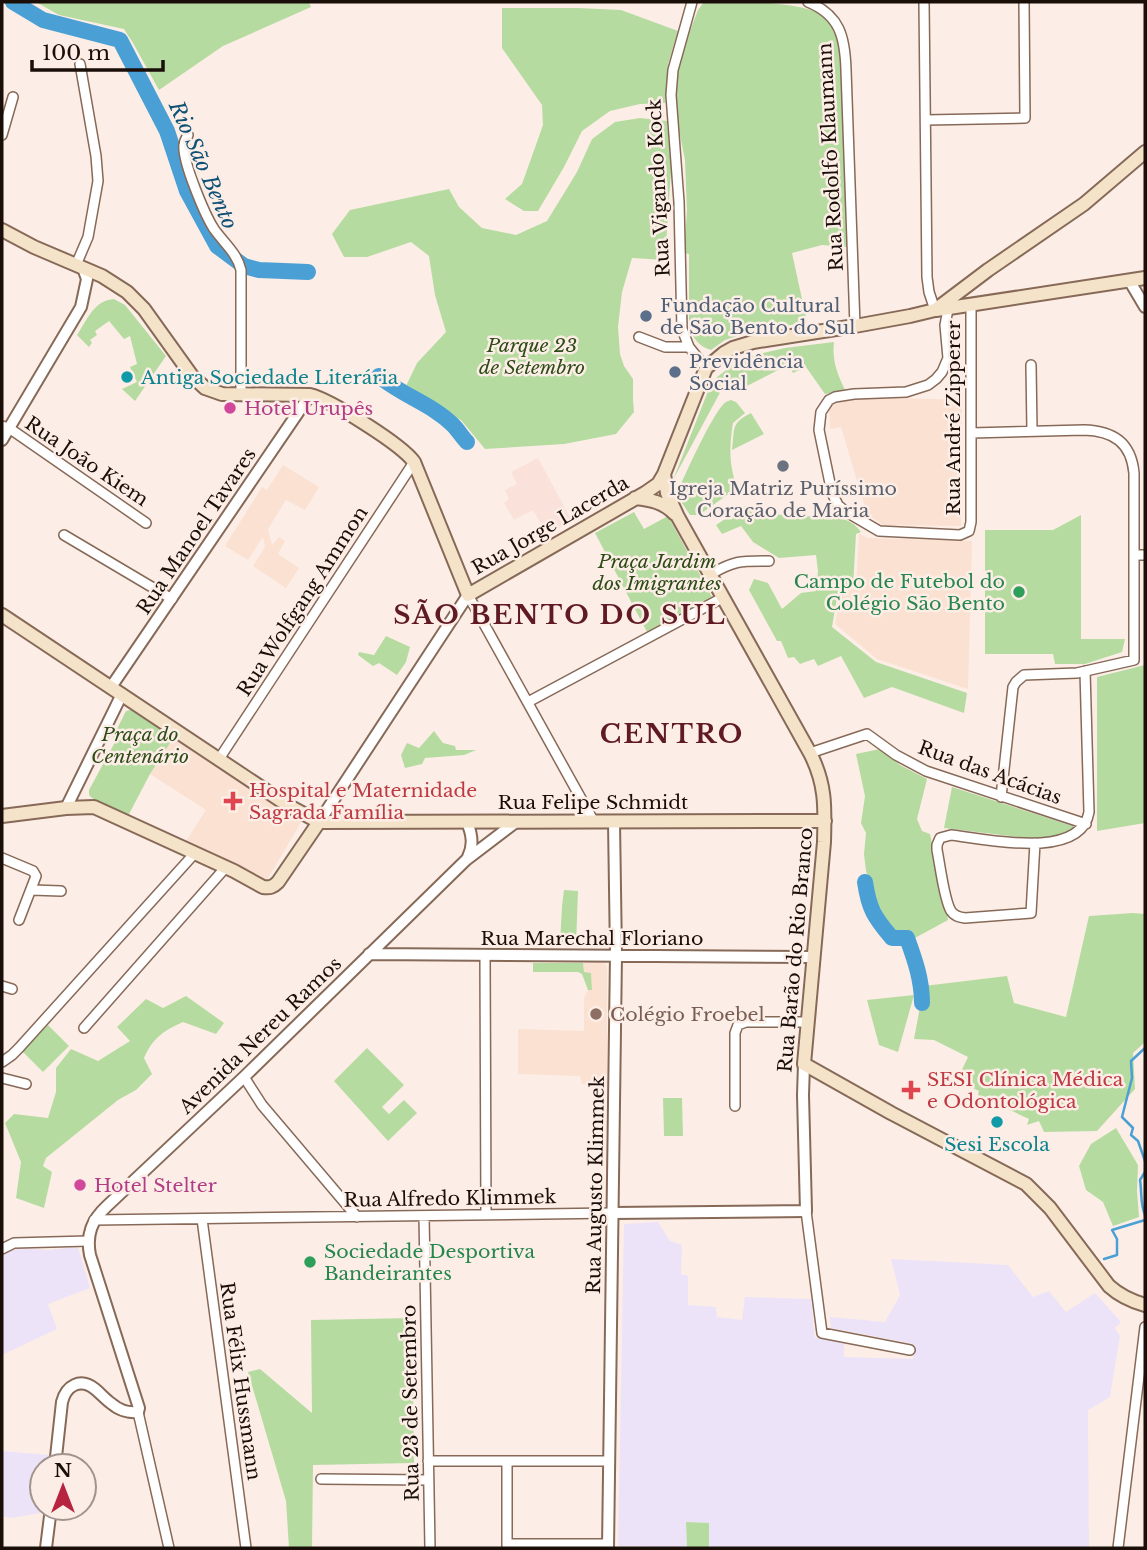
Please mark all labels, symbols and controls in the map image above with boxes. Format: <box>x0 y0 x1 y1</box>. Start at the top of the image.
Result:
scale bar <box>32 28 163 72</box>
text: 100 m <box>42 40 110 66</box>
street label: Rua Rodolfo Klaumann <box>813 42 848 272</box>
water label: Rio São Bento <box>163 96 243 233</box>
street label: Rua Vigando Kock <box>642 98 675 278</box>
place label: Fundação Cultural de São Bento do Sul <box>660 294 855 339</box>
marker: Fundação Cultural de São Bento do Sul <box>638 308 654 324</box>
street label: Rua André Zipperer <box>942 320 965 516</box>
park label: Parque 23 de Setembro <box>479 334 585 379</box>
place label: Previdência Social <box>689 350 804 395</box>
marker: Previdência Social <box>667 364 683 380</box>
place label: Antiga Sociedade Literária <box>140 366 399 389</box>
marker: Antiga Sociedade Literária <box>119 369 135 385</box>
place label: Hotel Urupês <box>244 397 373 420</box>
marker: Hotel Urupês <box>222 400 238 416</box>
street label: Rua João Kiem <box>21 412 153 511</box>
street label: Rua Manoel Tavares <box>132 444 261 619</box>
marker: Igreja Matriz Puríssimo Coração de Maria <box>775 458 791 474</box>
street label: Rua Jorge Lacerda <box>468 471 633 580</box>
place label: Igreja Matriz Puríssimo Coração de Maria <box>669 477 897 522</box>
street label: Rua Wolfgang Ammon <box>232 502 372 701</box>
park label: Praça Jardim dos Imigrantes <box>593 550 721 595</box>
place label: Campo de Futebol do Colégio São Bento <box>794 570 1005 615</box>
marker: Campo de Futebol do Colégio São Bento <box>1011 584 1027 600</box>
district label: SÃO BENTO DO SUL <box>393 599 727 631</box>
district label: CENTRO <box>600 718 744 750</box>
park label: Praça do Centenário <box>91 723 189 768</box>
street label: Rua das Acácias <box>915 736 1065 809</box>
place label: Hospital e Maternidade Sagrada Família <box>249 779 477 824</box>
marker: Hospital e Maternidade Sagrada Família <box>223 791 243 811</box>
street label: Rua Felipe Schmidt <box>498 791 689 814</box>
street label: Rua Barão do Rio Branco <box>773 827 818 1074</box>
street label: Rua Marechal Floriano <box>481 927 703 950</box>
street label: Avenida Nereu Ramos <box>174 952 346 1119</box>
place label: Colégio Froebel <box>610 1003 765 1026</box>
marker: Colégio Froebel <box>588 1006 604 1022</box>
place label: SESI Clínica Médica e Odontológica <box>927 1068 1124 1113</box>
street label: Rua Augusto Klimmek <box>582 1075 609 1294</box>
marker: SESI Clínica Médica e Odontológica <box>901 1080 921 1100</box>
marker: Sesi Escola <box>989 1114 1005 1130</box>
place label: Sesi Escola <box>944 1133 1050 1156</box>
place label: Hotel Stelter <box>94 1174 217 1197</box>
marker: Hotel Stelter <box>72 1177 88 1193</box>
street label: Rua Alfredo Klimmek <box>343 1185 557 1212</box>
place label: Sociedade Desportiva Bandeirantes <box>324 1240 535 1285</box>
marker: Sociedade Desportiva Bandeirantes <box>302 1254 318 1270</box>
street label: Rua Félix Hussmann <box>215 1280 266 1482</box>
street label: Rua 23 de Setembro <box>397 1304 424 1502</box>
north arrow <box>28 1452 98 1522</box>
text: N <box>54 1459 72 1482</box>

